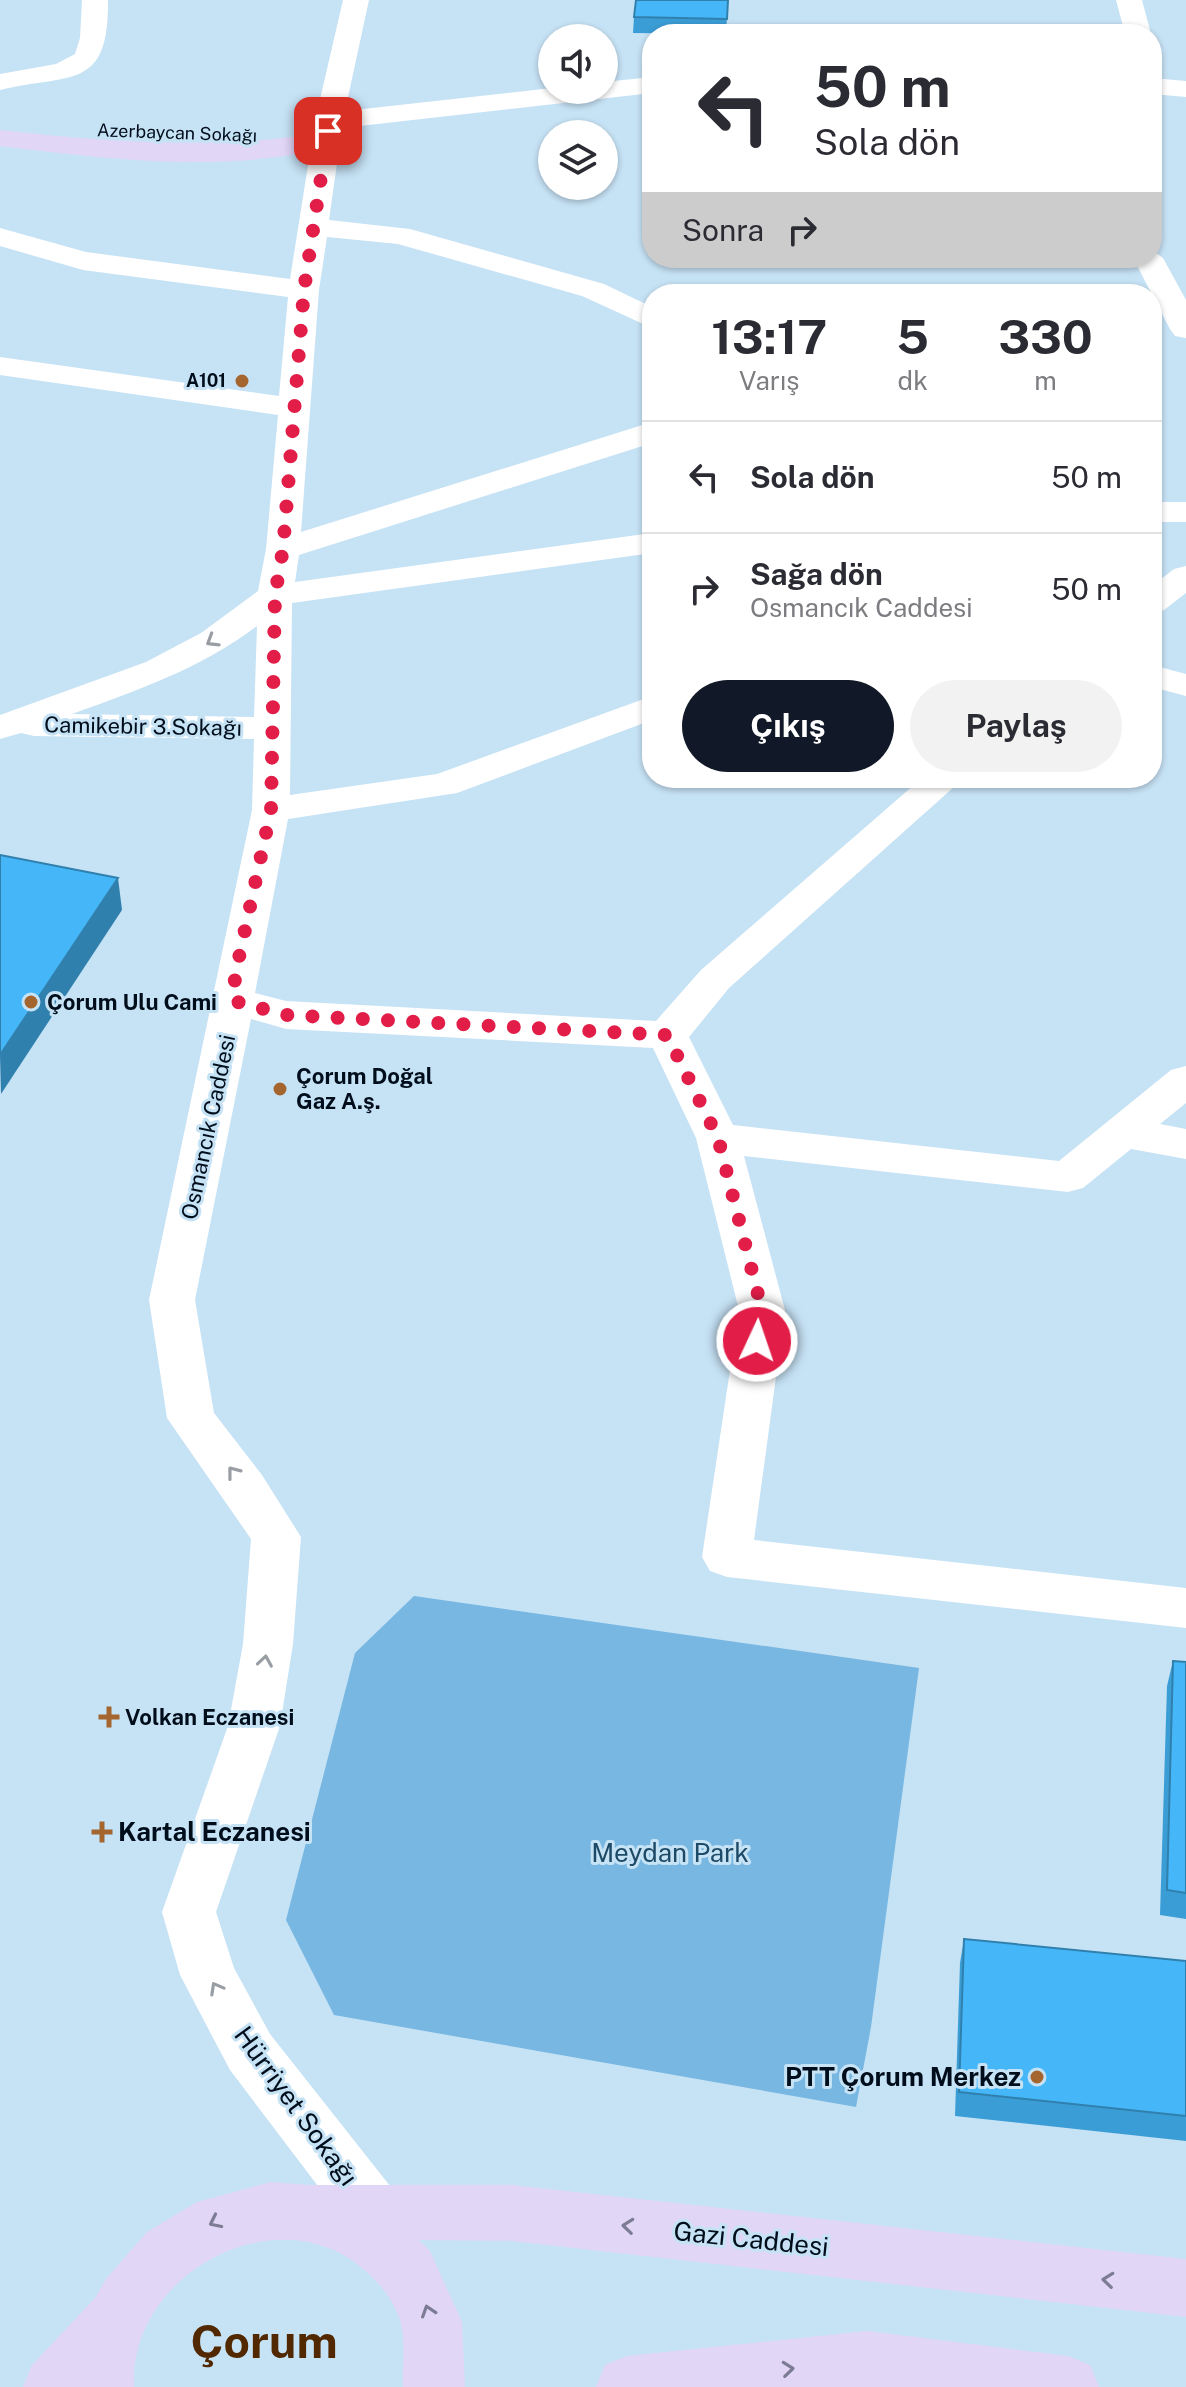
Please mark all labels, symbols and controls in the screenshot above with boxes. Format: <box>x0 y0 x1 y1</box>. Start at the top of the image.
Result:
map controls <box>538 24 618 200</box>
button: sound <box>538 24 618 104</box>
text: 50 m <box>814 54 951 120</box>
icon: left <box>682 56 786 160</box>
pin <box>294 97 362 165</box>
icon: arrive <box>306 109 350 153</box>
street label: Azerbaycan Sokağı <box>97 119 258 146</box>
button: layers <box>538 120 618 200</box>
text: Sola dön <box>814 121 960 163</box>
icon: right <box>780 208 824 252</box>
text: Sonra <box>682 212 764 248</box>
text: 13:17 <box>711 308 827 365</box>
text: 5 <box>897 308 929 365</box>
text: 330 <box>998 308 1093 365</box>
text: Varış <box>739 365 799 396</box>
text: dk <box>898 365 928 396</box>
text: m <box>1034 365 1057 396</box>
place label: A101 <box>186 370 226 391</box>
marker: A101 <box>233 372 251 390</box>
icon: left <box>682 455 726 499</box>
text: Sola dön <box>750 459 874 495</box>
text: 50 m <box>1051 459 1122 495</box>
text: Sağa dön <box>750 556 883 592</box>
icon: right <box>682 567 726 611</box>
text: 50 m <box>1051 571 1122 607</box>
text: Osmancık Caddesi <box>750 592 972 623</box>
one-way arrow <box>206 631 221 647</box>
button: Çıkış <box>682 680 894 772</box>
button: Paylaş <box>910 680 1122 772</box>
street label: Camikebir 3.Sokağı <box>44 711 242 741</box>
place label: Çorum Ulu Cami <box>47 989 217 1015</box>
marker: Çorum Ulu Cami <box>22 993 40 1011</box>
street label: Osmancık Caddesi <box>176 1032 240 1222</box>
place label: Çorum Doğal Gaz A.ş. <box>296 1063 433 1114</box>
marker: Çorum Doğal Gaz A.ş. <box>271 1080 289 1098</box>
position arrow <box>715 1299 799 1383</box>
one-way arrow <box>229 1466 243 1481</box>
one-way arrow <box>256 1654 273 1668</box>
place label: Volkan Eczanesi <box>125 1704 294 1730</box>
marker: Volkan Eczanesi <box>100 1708 118 1726</box>
place label: Kartal Eczanesi <box>118 1816 311 1847</box>
marker: Kartal Eczanesi <box>93 1823 111 1841</box>
park label: Meydan Park <box>591 1837 749 1868</box>
one-way arrow <box>210 1982 225 1997</box>
street label: Hürriyet Sokağı <box>228 2020 365 2191</box>
place label: PTT Çorum Merkez <box>785 2061 1021 2092</box>
marker: PTT Çorum Merkez <box>1028 2068 1046 2086</box>
one-way arrow <box>209 2213 224 2228</box>
street label: Gazi Caddesi <box>672 2215 830 2262</box>
one-way arrow <box>621 2217 634 2234</box>
one-way arrow <box>1102 2271 1115 2288</box>
one-way arrow <box>421 2305 437 2318</box>
district label: Çorum <box>190 2314 338 2368</box>
one-way arrow <box>782 2361 795 2378</box>

